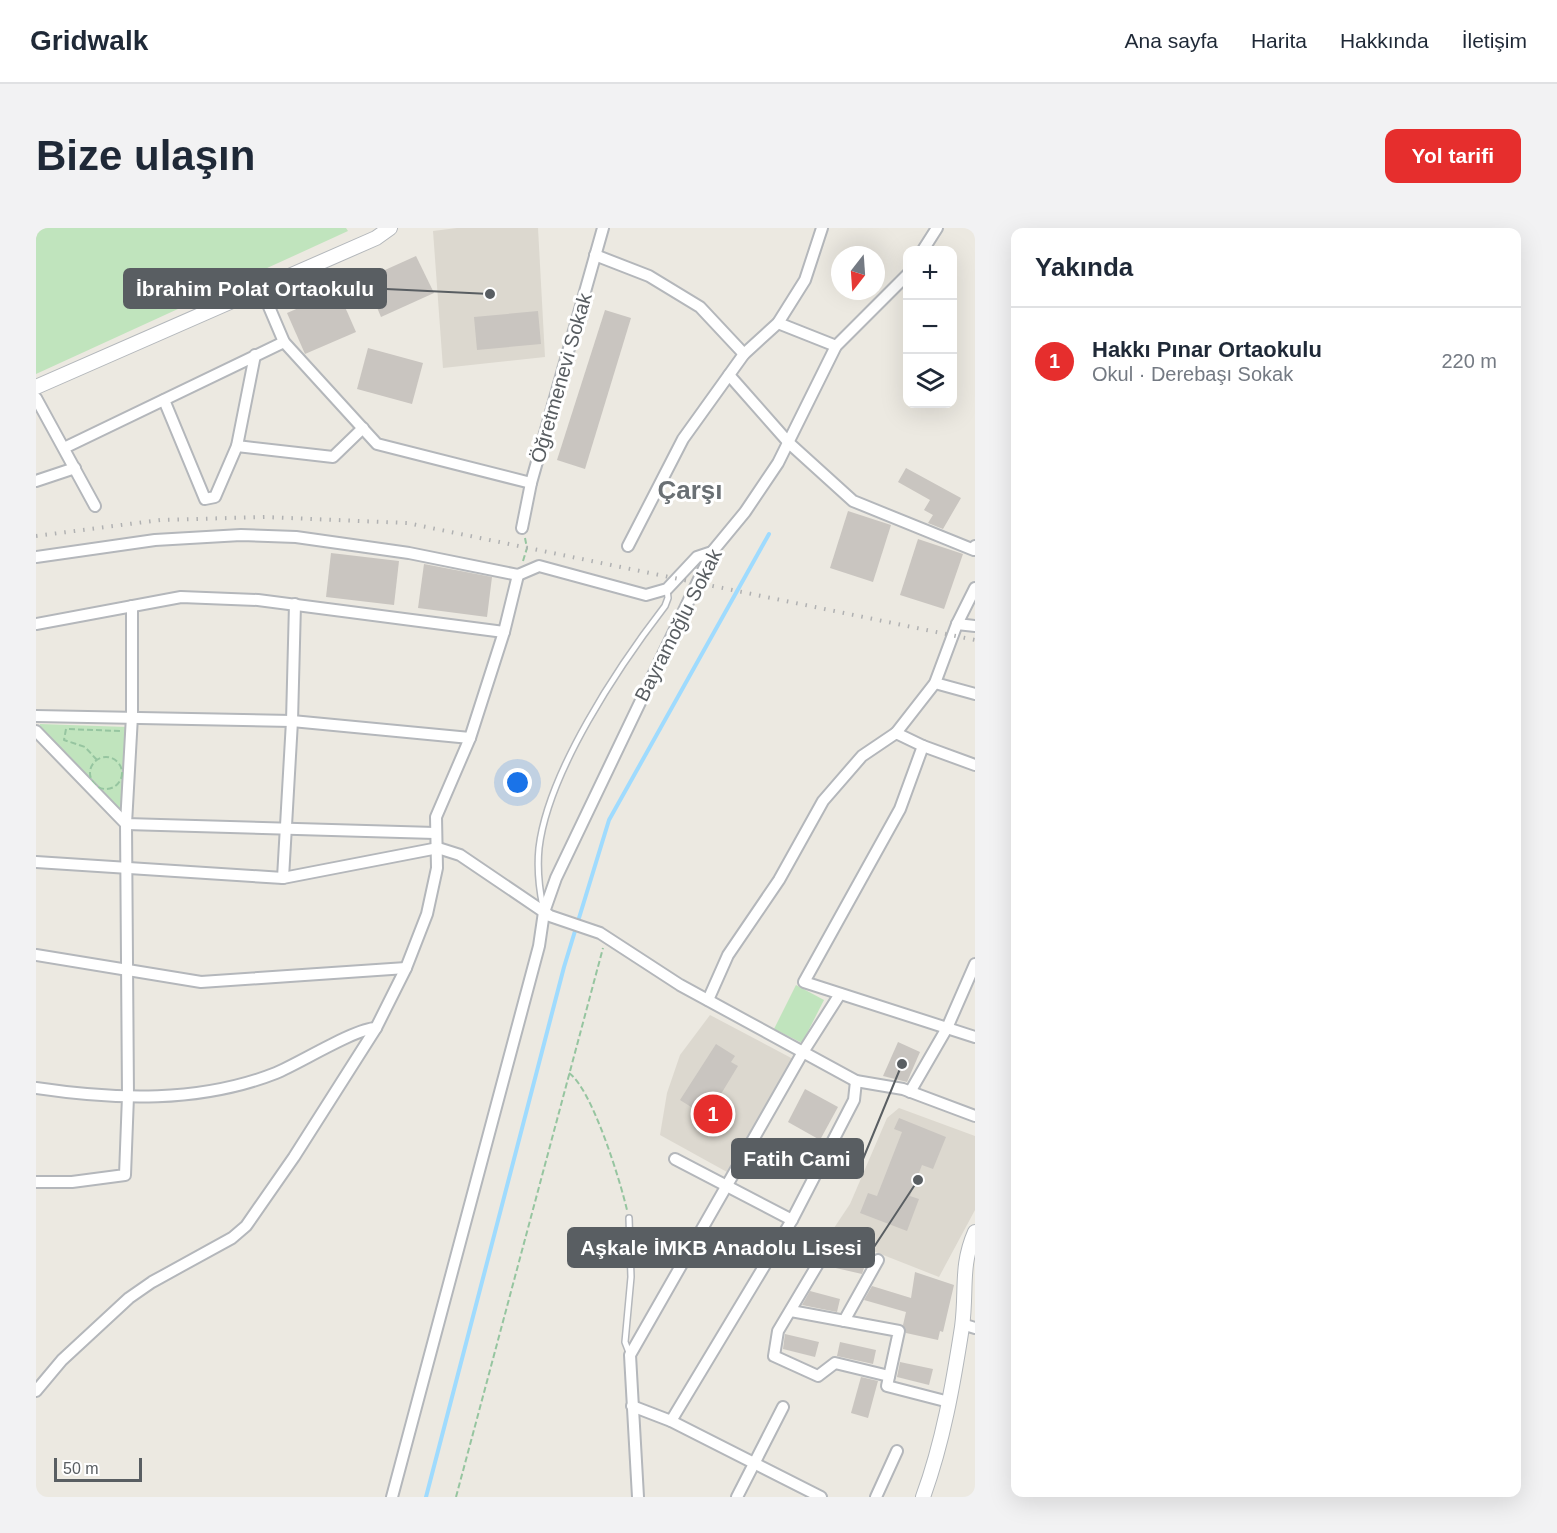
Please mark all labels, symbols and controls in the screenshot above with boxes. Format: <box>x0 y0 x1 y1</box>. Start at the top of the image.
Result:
text: Gridwalk <box>30 25 148 56</box>
text: Ana sayfa <box>1125 29 1218 52</box>
text: Harita <box>1251 29 1307 52</box>
text: Hakkında <box>1340 29 1429 52</box>
text: İletişim <box>1462 29 1527 52</box>
button: Yol tarifi <box>1385 129 1521 183</box>
text: Bize ulaşın <box>36 132 255 179</box>
north arrow <box>831 246 885 300</box>
map controls <box>903 246 957 408</box>
button: + <box>903 246 957 300</box>
text: Yakında <box>1035 252 1133 282</box>
callout: İbrahim Polat Ortaokulu <box>124 269 386 308</box>
text: İbrahim Polat Ortaokulu <box>136 277 374 300</box>
street label: Öğretmenevi Sokak <box>526 290 596 465</box>
button: − <box>903 300 957 354</box>
text: Hakkı Pınar Ortaokulu <box>1092 337 1322 362</box>
text: 1 <box>1049 350 1060 372</box>
text: 220 m <box>1441 350 1497 372</box>
button: layers <box>903 354 957 408</box>
text: Okul · Derebaşı Sokak <box>1092 363 1293 385</box>
district label: Çarşı <box>657 475 723 505</box>
street label: Bayramoğlu Sokak <box>630 544 726 705</box>
your location <box>503 768 532 797</box>
pin: 1 <box>694 1092 732 1136</box>
callout: Fatih Cami <box>732 1139 863 1178</box>
text: Fatih Cami <box>743 1147 851 1170</box>
callout: Aşkale İMKB Anadolu Lisesi <box>568 1228 874 1267</box>
text: Aşkale İMKB Anadolu Lisesi <box>580 1236 862 1259</box>
scale bar <box>54 1455 142 1482</box>
text: 50 m <box>63 1460 99 1477</box>

